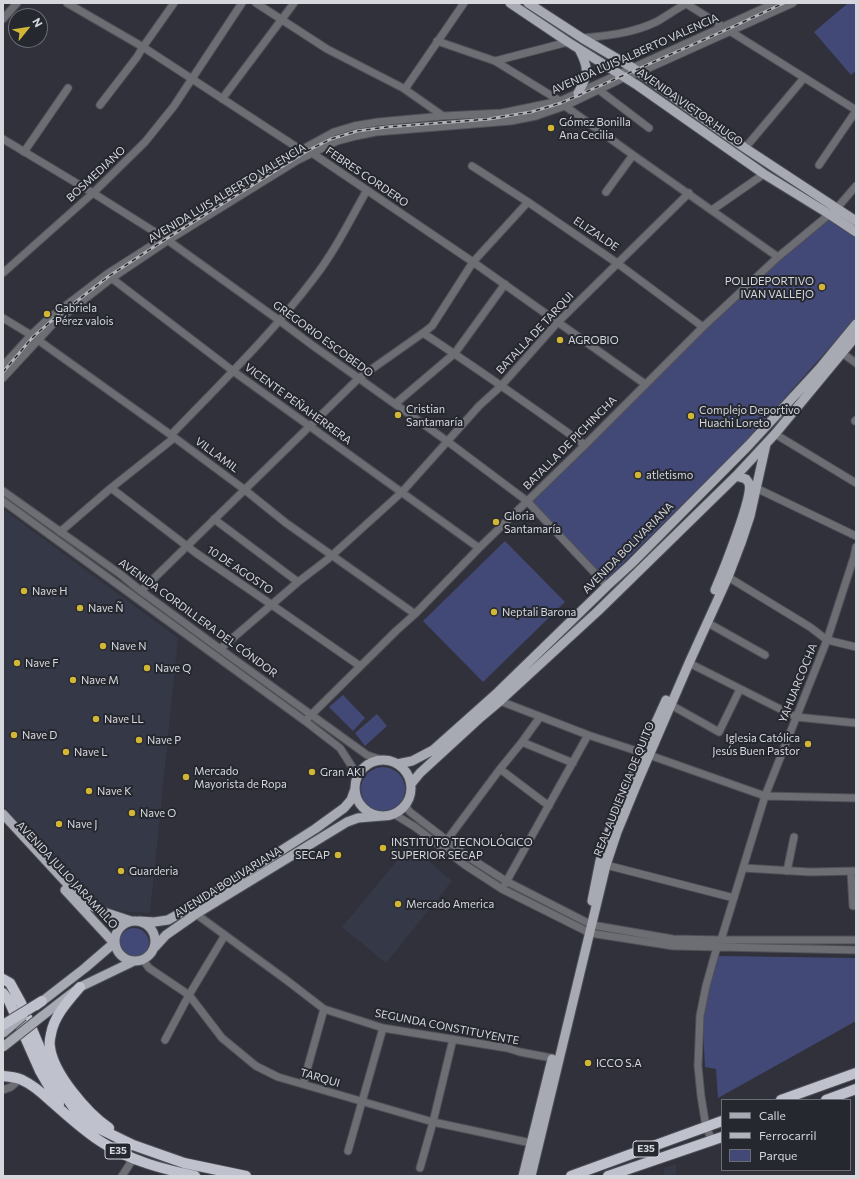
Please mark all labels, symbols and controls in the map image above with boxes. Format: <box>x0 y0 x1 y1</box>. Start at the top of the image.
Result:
north arrow <box>8 8 48 48</box>
street label: AVENIDA LUIS ALBERTO VALENCIA <box>549 11 721 97</box>
text: N <box>30 15 46 29</box>
street label: AVENIDA VICTOR HUGO <box>634 65 746 149</box>
place label: Gómez Bonilla Ana Cecilia <box>559 115 631 141</box>
marker: Gómez Bonilla Ana Cecilia <box>546 123 556 133</box>
street label: AVENIDA LUIS ALBERTO VALENCIA <box>146 141 308 245</box>
street label: BOSMEDIANO <box>64 143 128 205</box>
street label: FEBRES CORDERO <box>323 144 411 210</box>
street label: ELIZALDE <box>571 214 621 254</box>
place label: POLIDEPORTIVO IVAN VALLEJO <box>725 274 814 300</box>
marker: POLIDEPORTIVO IVAN VALLEJO <box>817 282 827 292</box>
street label: BATALLA DE TARQUI <box>494 289 576 377</box>
street label: GREGORIO ESCOBEDO <box>270 298 376 380</box>
place label: Gabriela Pérez valois <box>55 301 114 327</box>
marker: Gabriela Pérez valois <box>42 309 52 319</box>
place label: AGROBIO <box>568 333 619 347</box>
marker: AGROBIO <box>555 335 565 345</box>
street label: VICENTE PEÑAHERRERA <box>242 361 354 447</box>
street label: BATALLA DE PICHINCHA <box>520 393 620 493</box>
place label: Cristian Santamaría <box>406 402 463 428</box>
place label: Complejo Deportivo Huachi Loreto <box>699 403 800 429</box>
marker: Cristian Santamaría <box>393 410 403 420</box>
marker: Complejo Deportivo Huachi Loreto <box>686 411 696 421</box>
street label: VILLAMIL <box>193 435 241 475</box>
place label: atletismo <box>646 468 693 482</box>
marker: atletismo <box>633 470 643 480</box>
street label: AVENIDA BOLIVARIANA <box>580 500 676 596</box>
place label: Gloria Santamaría <box>504 509 561 535</box>
marker: Gloria Santamaría <box>491 517 501 527</box>
street label: 10 DE AGOSTO <box>204 543 276 597</box>
street label: AVENIDA CORDILLERA DEL CÓNDOR <box>116 556 280 680</box>
place label: Nave H <box>32 584 68 598</box>
marker: Nave H <box>19 586 29 596</box>
place label: Nave Ñ <box>88 601 124 615</box>
marker: Nave Ñ <box>75 603 85 613</box>
place label: Neptali Barona <box>502 605 576 619</box>
marker: Neptali Barona <box>489 607 499 617</box>
place label: Nave N <box>111 639 147 653</box>
marker: Nave N <box>98 641 108 651</box>
street label: YAHUARCOCHA <box>776 641 820 725</box>
place label: Nave F <box>25 656 59 670</box>
marker: Nave F <box>12 658 22 668</box>
place label: Nave Q <box>155 661 191 675</box>
marker: Nave Q <box>142 663 152 673</box>
place label: Nave M <box>81 673 119 687</box>
marker: Nave M <box>68 675 78 685</box>
place label: Nave LL <box>104 712 144 726</box>
marker: Nave LL <box>91 714 101 724</box>
street label: REAL AUDIENCIA DE QUITO <box>591 720 657 858</box>
place label: Nave D <box>22 728 57 742</box>
marker: Nave D <box>9 730 19 740</box>
place label: Iglesia Católica Jesús Buen Pastor <box>712 731 800 757</box>
place label: Nave P <box>147 733 181 747</box>
marker: Nave P <box>134 735 144 745</box>
marker: Iglesia Católica Jesús Buen Pastor <box>803 739 813 749</box>
place label: Nave L <box>74 745 108 759</box>
marker: Nave L <box>61 747 71 757</box>
place label: Mercado Mayorista de Ropa <box>194 764 287 790</box>
place label: Gran AKI <box>320 765 365 779</box>
marker: Gran AKI <box>307 767 317 777</box>
marker: Mercado Mayorista de Ropa <box>181 772 191 782</box>
place label: Nave K <box>97 784 132 798</box>
marker: Nave K <box>84 786 94 796</box>
place label: Nave O <box>140 806 176 820</box>
marker: Nave O <box>127 808 137 818</box>
place label: Nave J <box>67 817 97 831</box>
street label: AVENIDA JULIO JARAMILLO <box>14 819 120 931</box>
marker: Nave J <box>54 819 64 829</box>
place label: INSTITUTO TECNOLÓGICO SUPERIOR SECAP <box>391 835 533 861</box>
marker: INSTITUTO TECNOLÓGICO SUPERIOR SECAP <box>378 843 388 853</box>
street label: AVENIDA BOLIVARIANA <box>172 844 284 920</box>
place label: SECAP <box>295 848 330 862</box>
marker: SECAP <box>333 850 343 860</box>
place label: Guarderia <box>129 864 178 878</box>
marker: Guarderia <box>116 866 126 876</box>
place label: Mercado America <box>406 897 494 911</box>
marker: Mercado America <box>393 899 403 909</box>
street label: SEGUNDA CONSTITUYENTE <box>374 1007 520 1047</box>
place label: ICCO S.A <box>596 1056 642 1070</box>
marker: ICCO S.A <box>583 1058 593 1068</box>
street label: TARQUI <box>298 1066 342 1090</box>
legend <box>721 1099 851 1171</box>
text: Calle <box>759 1108 786 1122</box>
text: Ferrocarril <box>759 1128 816 1142</box>
road number: E35 <box>633 1141 659 1157</box>
road number: E35 <box>105 1143 131 1159</box>
text: Parque <box>759 1148 797 1162</box>

